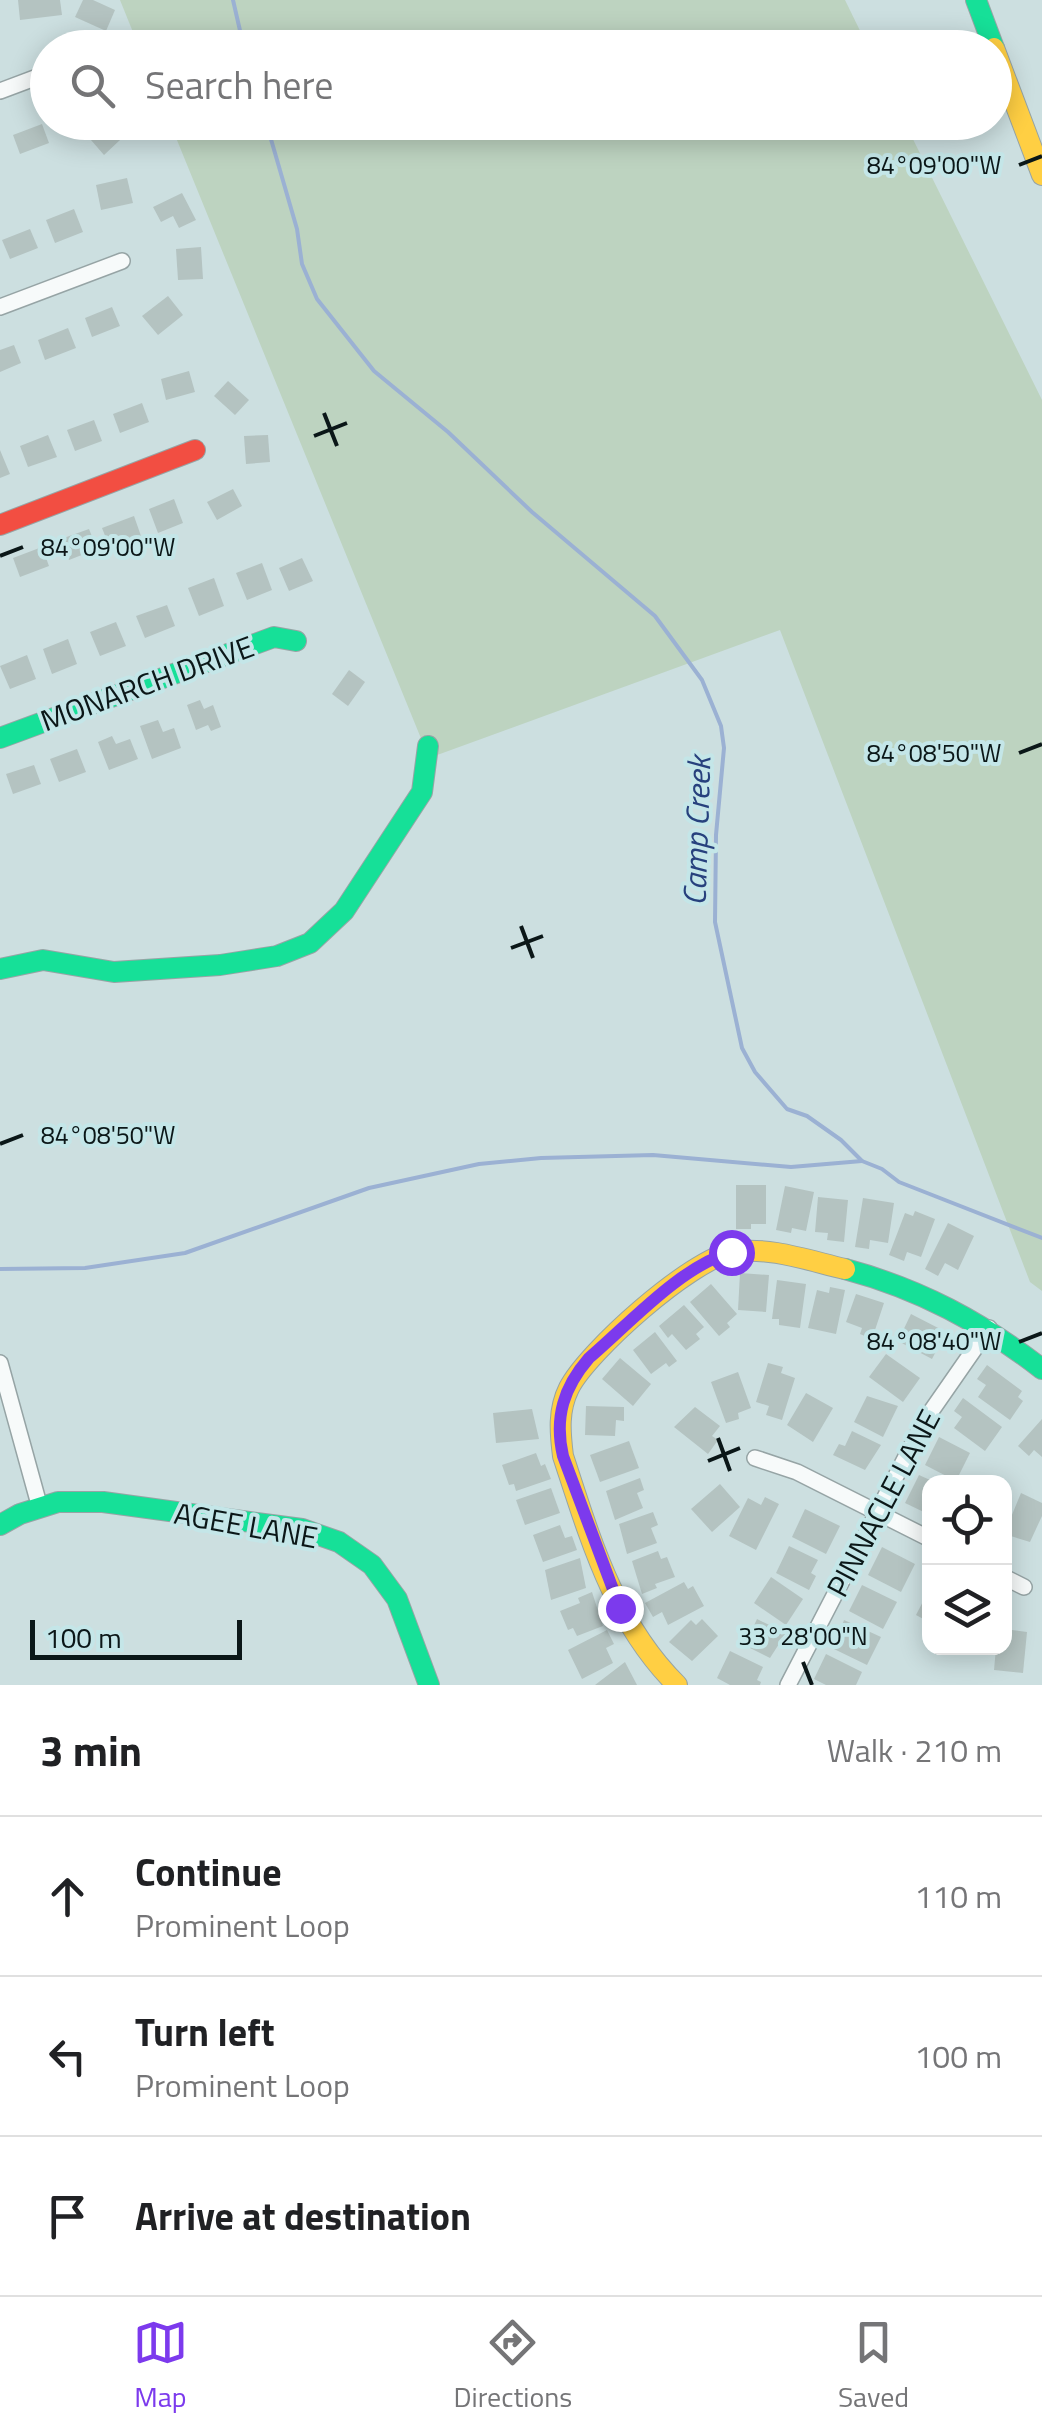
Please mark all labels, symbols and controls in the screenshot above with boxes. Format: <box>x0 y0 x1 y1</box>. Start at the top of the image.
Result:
search box <box>30 30 1012 140</box>
text: Search here <box>145 56 333 114</box>
icon: search <box>65 58 120 113</box>
text: 84°09'00"W <box>867 146 1001 184</box>
text: 84°09'00"W <box>41 528 175 566</box>
street label: MONARCH DRIVE <box>34 623 260 743</box>
text: 84°08'50"W <box>867 734 1001 772</box>
water label: Camp Creek <box>669 752 723 906</box>
text: 84°08'50"W <box>41 1116 175 1154</box>
route start <box>709 1230 755 1276</box>
text: 84°08'40"W <box>867 1322 1001 1360</box>
street label: PINNACLE LANE <box>814 1401 952 1605</box>
map controls <box>922 1475 1012 1655</box>
button: locate <box>922 1475 1012 1565</box>
street label: AGEE LANE <box>171 1490 321 1560</box>
button: layers <box>922 1565 1012 1655</box>
route end <box>598 1586 644 1632</box>
scale bar <box>30 1615 242 1660</box>
text: 100 m <box>45 1616 122 1659</box>
text: 33°28'00"N <box>738 1617 868 1655</box>
text: 3 min <box>40 1718 142 1782</box>
text: Walk · 210 m <box>827 1726 1002 1774</box>
text: Continue <box>135 1843 282 1901</box>
icon: ahead <box>40 1869 95 1924</box>
text: 110 m <box>914 1872 1002 1920</box>
text: Prominent Loop <box>135 1901 350 1949</box>
text: Turn left <box>135 2003 275 2061</box>
icon: left <box>40 2029 95 2084</box>
text: 100 m <box>914 2032 1002 2080</box>
text: Prominent Loop <box>135 2061 350 2109</box>
text: Arrive at destination <box>135 2187 471 2245</box>
icon: arrive <box>40 2189 95 2244</box>
tab: Map <box>133 2315 188 2418</box>
tab: Directions <box>454 2315 572 2418</box>
tab: Saved <box>838 2315 909 2418</box>

